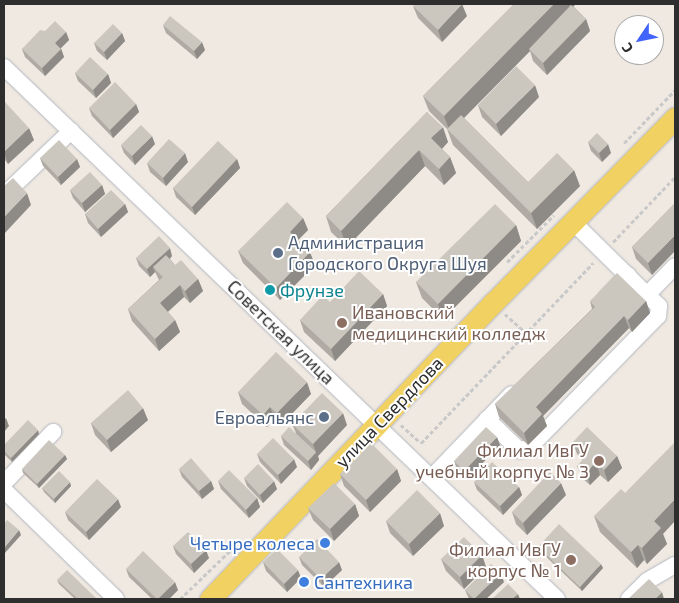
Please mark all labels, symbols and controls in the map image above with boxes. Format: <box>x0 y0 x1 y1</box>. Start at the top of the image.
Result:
north arrow <box>614 15 664 65</box>
text: С <box>618 40 636 56</box>
place label: Администрация Городского Округа Шуя <box>288 232 487 274</box>
marker: Администрация Городского Округа Шуя <box>272 247 284 259</box>
street label: Советская улица <box>223 275 339 389</box>
place label: Фрунзе <box>280 279 344 301</box>
marker: Фрунзе <box>264 284 276 296</box>
place label: Ивановский медицинский колледж <box>352 302 546 344</box>
marker: Ивановский медицинский колледж <box>336 317 348 329</box>
street label: улица Свердлова <box>331 352 447 472</box>
place label: Евроальянс <box>215 406 314 428</box>
marker: Евроальянс <box>318 411 330 423</box>
place label: Филиал ИвГУ учебный корпус № 3 <box>415 440 589 482</box>
marker: Филиал ИвГУ учебный корпус № 3 <box>593 455 605 467</box>
place label: Четыре колеса <box>190 532 315 554</box>
marker: Четыре колеса <box>319 537 331 549</box>
place label: Филиал ИвГУ корпус № 1 <box>449 539 561 582</box>
marker: Филиал ИвГУ корпус № 1 <box>565 554 577 566</box>
place label: Сантехника <box>314 571 413 593</box>
marker: Сантехника <box>298 576 310 588</box>

